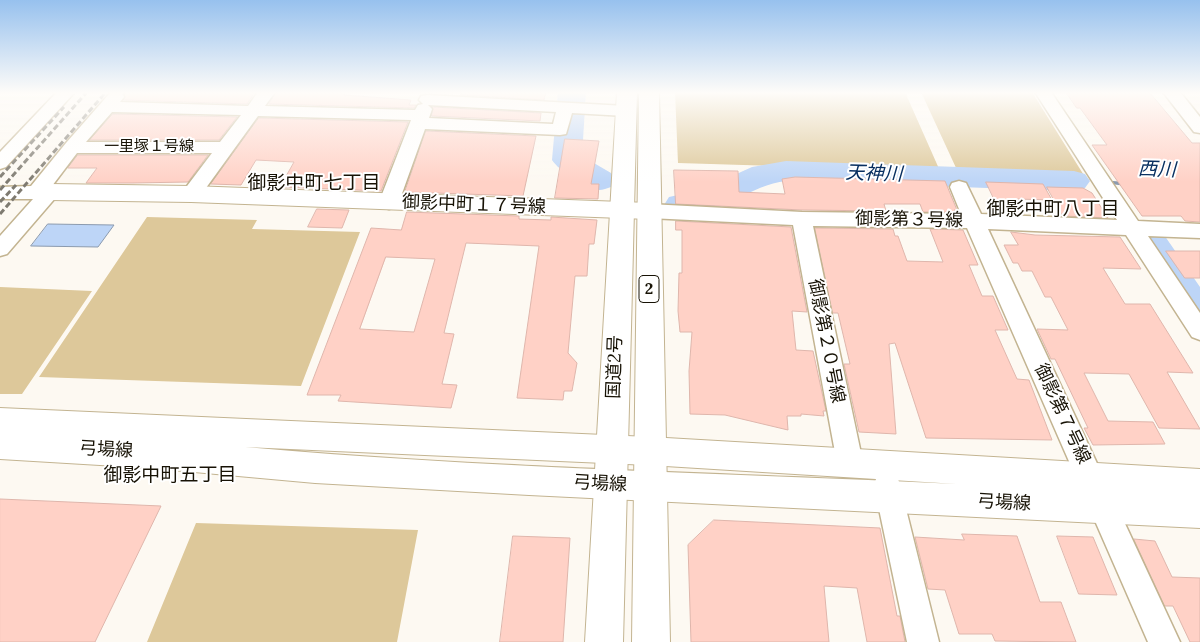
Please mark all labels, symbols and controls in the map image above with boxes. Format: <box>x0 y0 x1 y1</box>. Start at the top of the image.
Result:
street label: 一里塚１号線 <box>104 138 194 156</box>
water label: 西川 <box>1138 158 1176 182</box>
water label: 天神川 <box>845 162 903 186</box>
district label: 御影中町七丁目 <box>248 173 380 195</box>
street label: 御影中町１７号線 <box>402 192 546 218</box>
district label: 御影中町八丁目 <box>987 199 1119 221</box>
street label: 御影第３号線 <box>855 208 963 232</box>
road number: 2 <box>639 276 659 302</box>
street label: 御影第２０号線 <box>803 277 849 405</box>
street label: 国道2号 <box>603 335 627 399</box>
street label: 御影第７号線 <box>1029 360 1095 468</box>
street label: 弓場線 <box>78 438 134 462</box>
district label: 御影中町五丁目 <box>104 465 236 487</box>
street label: 弓場線 <box>572 472 628 496</box>
street label: 弓場線 <box>976 491 1032 515</box>

